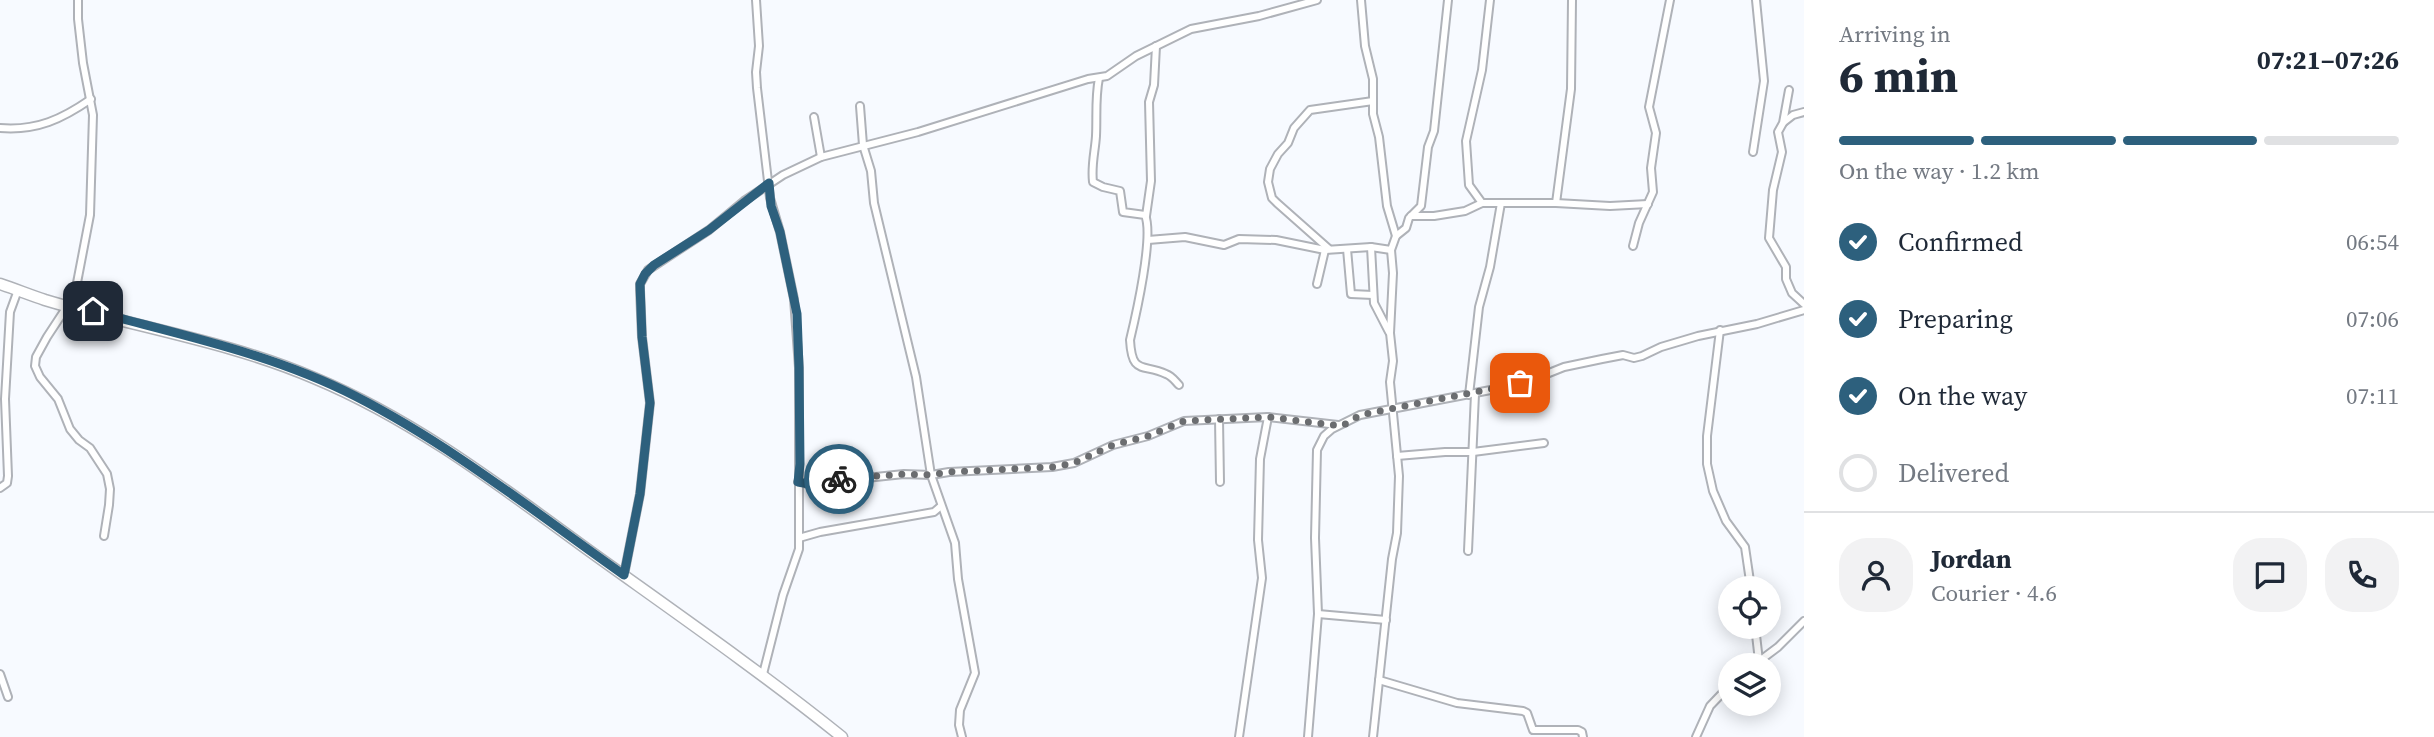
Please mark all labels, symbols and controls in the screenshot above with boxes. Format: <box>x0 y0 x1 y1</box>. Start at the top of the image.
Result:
text: Arriving in <box>1839 18 1951 50</box>
text: 07:21–07:26 <box>2257 42 2399 78</box>
text: 6 min <box>1839 44 1958 107</box>
text: On the way · 1.2 km <box>1839 155 2040 187</box>
icon: check <box>1839 223 1877 261</box>
text: Confirmed <box>1898 224 2023 260</box>
text: 06:54 <box>2346 226 2399 258</box>
pin <box>63 281 123 341</box>
icon: home <box>74 292 112 330</box>
icon: check <box>1839 300 1877 338</box>
text: Preparing <box>1898 301 2013 337</box>
text: 07:06 <box>2346 303 2399 335</box>
pin <box>1490 353 1550 413</box>
icon: bag <box>1501 364 1539 402</box>
icon: check <box>1839 377 1877 415</box>
text: On the way <box>1898 378 2027 414</box>
text: 07:11 <box>2346 380 2399 412</box>
courier <box>804 444 874 514</box>
text: Delivered <box>1898 455 2009 491</box>
icon: bike <box>820 460 858 498</box>
button: person <box>1839 538 1913 612</box>
button: chat <box>2233 538 2307 612</box>
button: phone <box>2325 538 2399 612</box>
text: Jordan <box>1931 541 2012 577</box>
map controls <box>1718 576 1781 716</box>
button: locate <box>1718 576 1781 639</box>
text: Courier · 4.6 <box>1931 577 2057 609</box>
button: layers <box>1718 653 1781 716</box>

